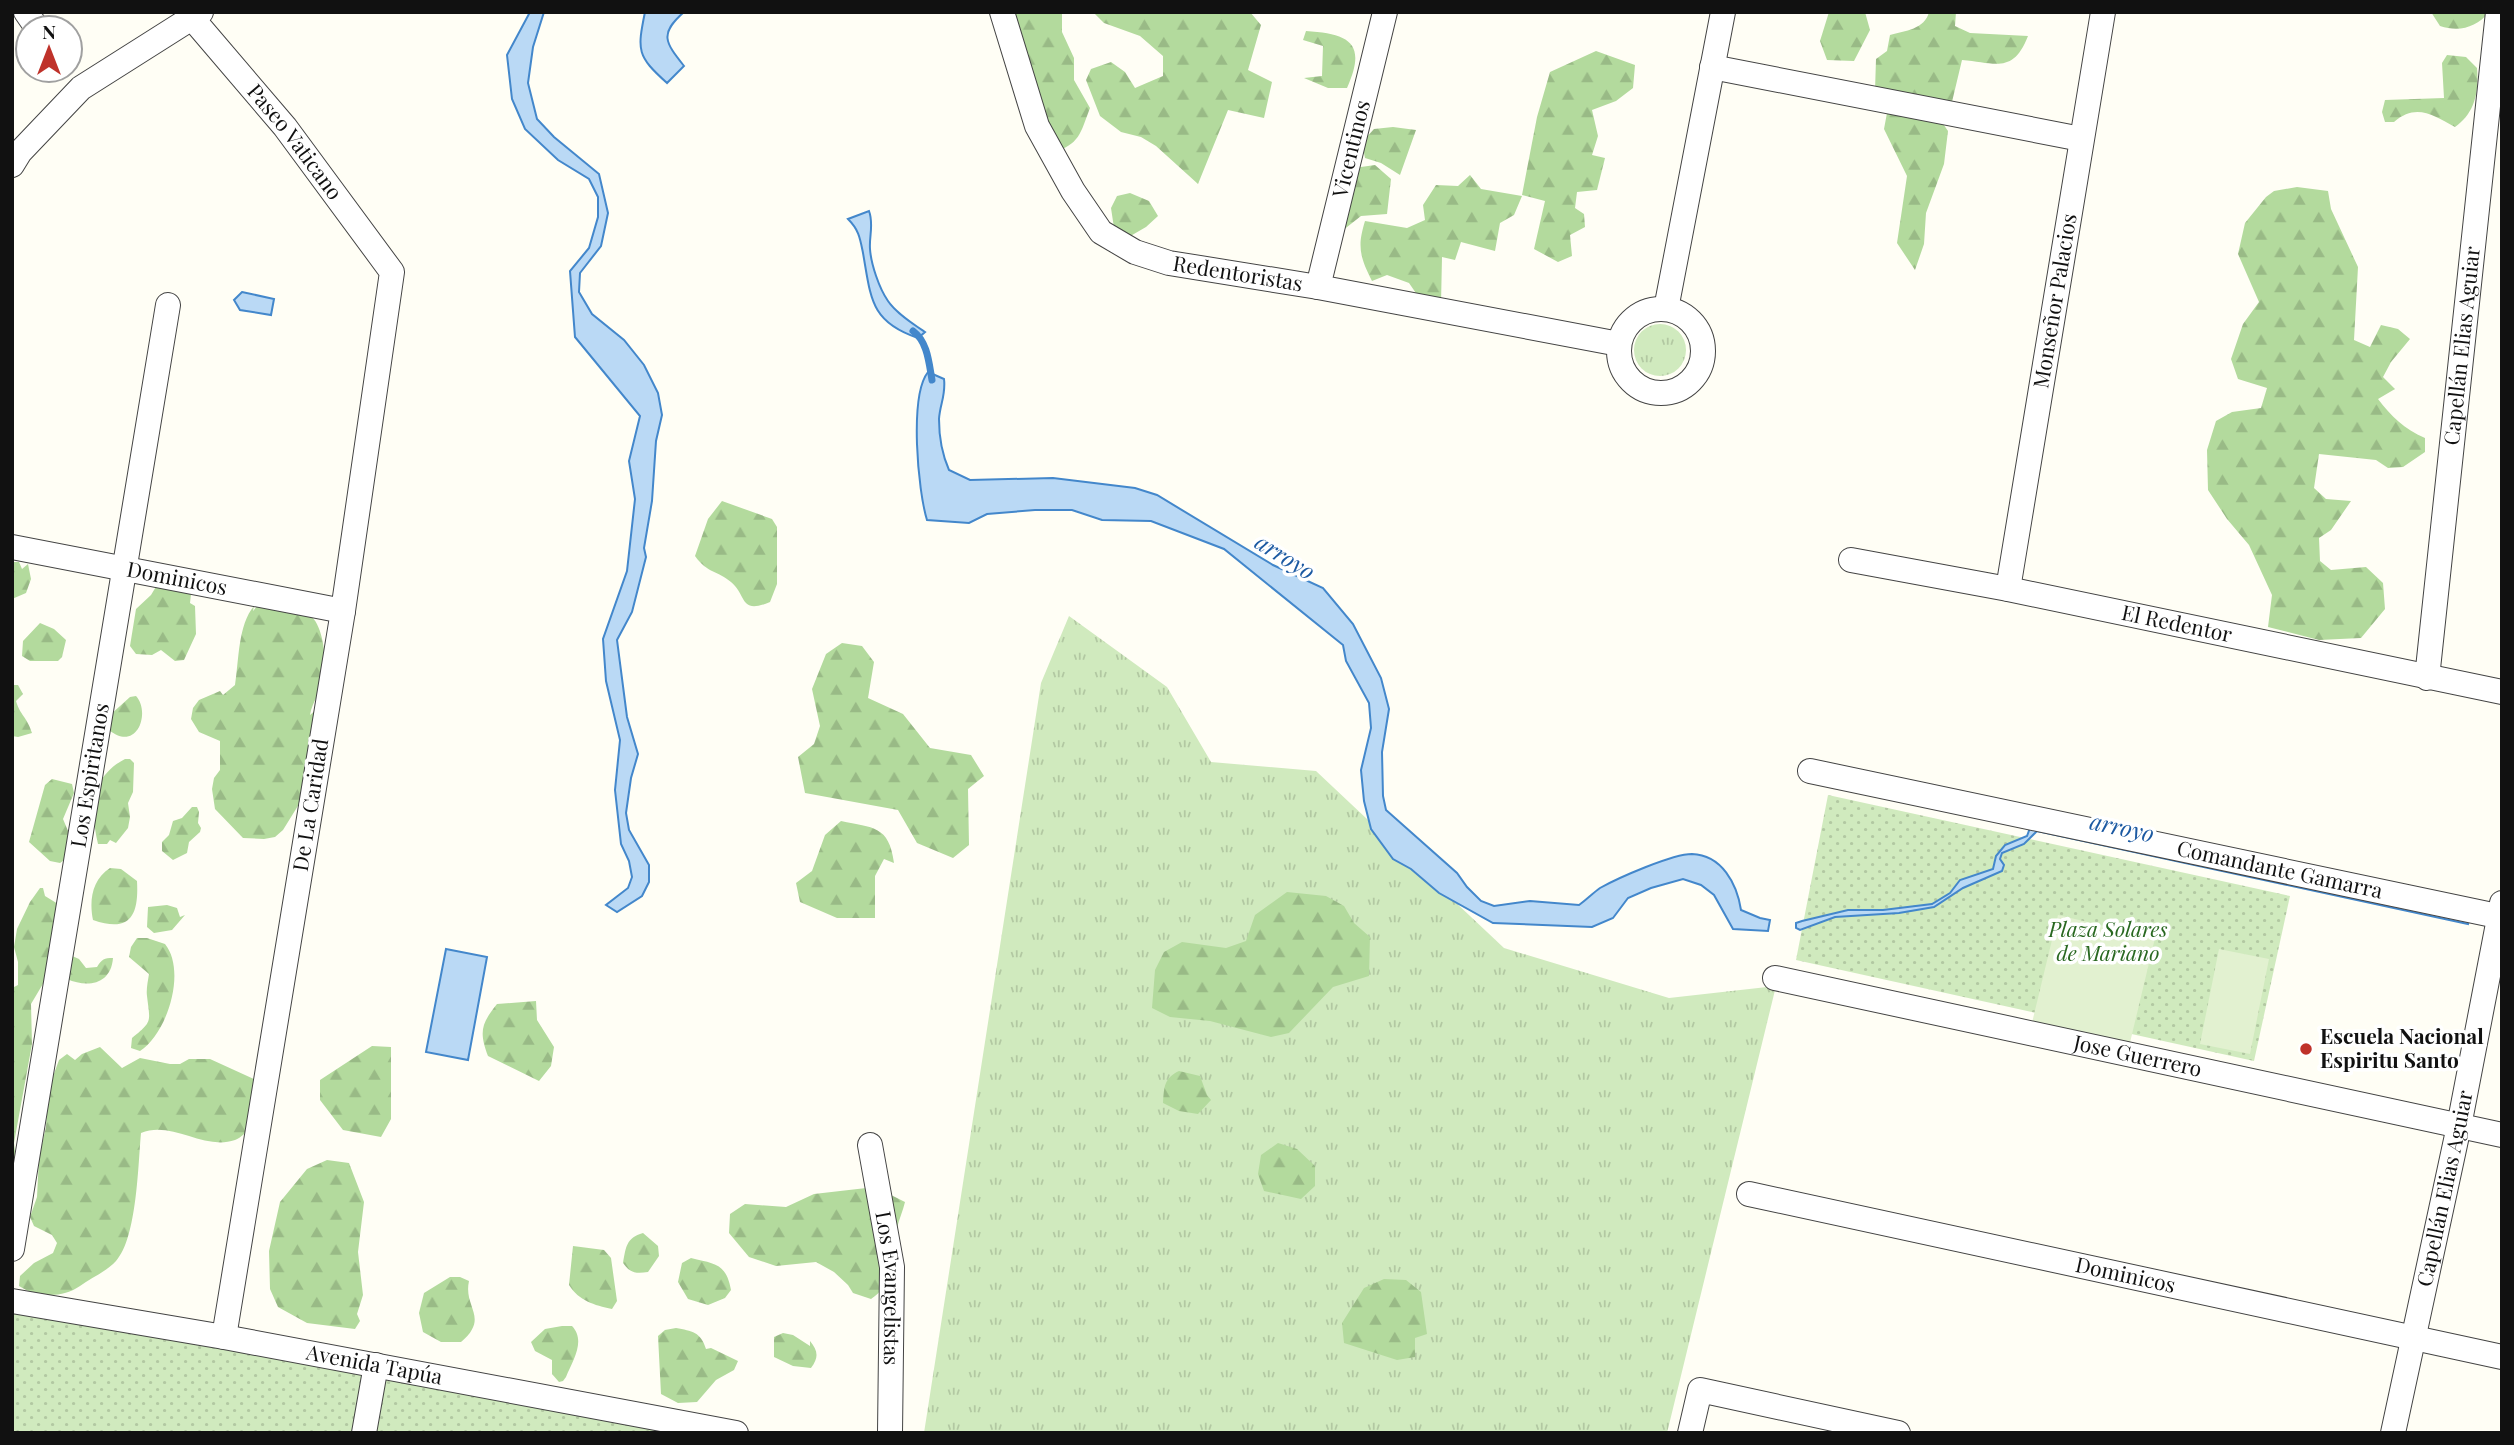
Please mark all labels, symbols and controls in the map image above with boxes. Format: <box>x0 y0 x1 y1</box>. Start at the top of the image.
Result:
north arrow <box>14 14 84 84</box>
text: N <box>42 18 56 44</box>
street label: Paseo Vaticano <box>242 77 350 204</box>
street label: Vicentinos <box>1324 97 1375 201</box>
street label: Monseñor Palacios <box>2025 211 2082 390</box>
street label: Capellán Elias Aguiar <box>2436 244 2485 447</box>
street label: Redentoristas <box>1171 248 1305 296</box>
water label: arroyo <box>1250 525 1321 586</box>
street label: Dominicos <box>125 554 230 600</box>
street label: El Redentor <box>2119 597 2235 647</box>
street label: Los Espiritanos <box>63 701 114 849</box>
street label: De La Caridad <box>285 736 333 873</box>
water label: arroyo <box>2087 805 2157 848</box>
street label: Comandante Gamarra <box>2175 833 2386 904</box>
park label: Plaza Solares de Mariano <box>2047 914 2168 966</box>
place label: Escuela Nacional Espiritu Santo <box>2320 1021 2484 1073</box>
street label: Jose Guerrero <box>2070 1027 2205 1082</box>
marker: Escuela Nacional Espiritu Santo <box>2298 1041 2314 1057</box>
street label: Capellán Elias Aguiar <box>2409 1087 2478 1289</box>
street label: Los Evangelistas <box>870 1209 908 1366</box>
street label: Dominicos <box>2073 1249 2178 1298</box>
street label: Avenida Tapúa <box>303 1337 446 1390</box>

